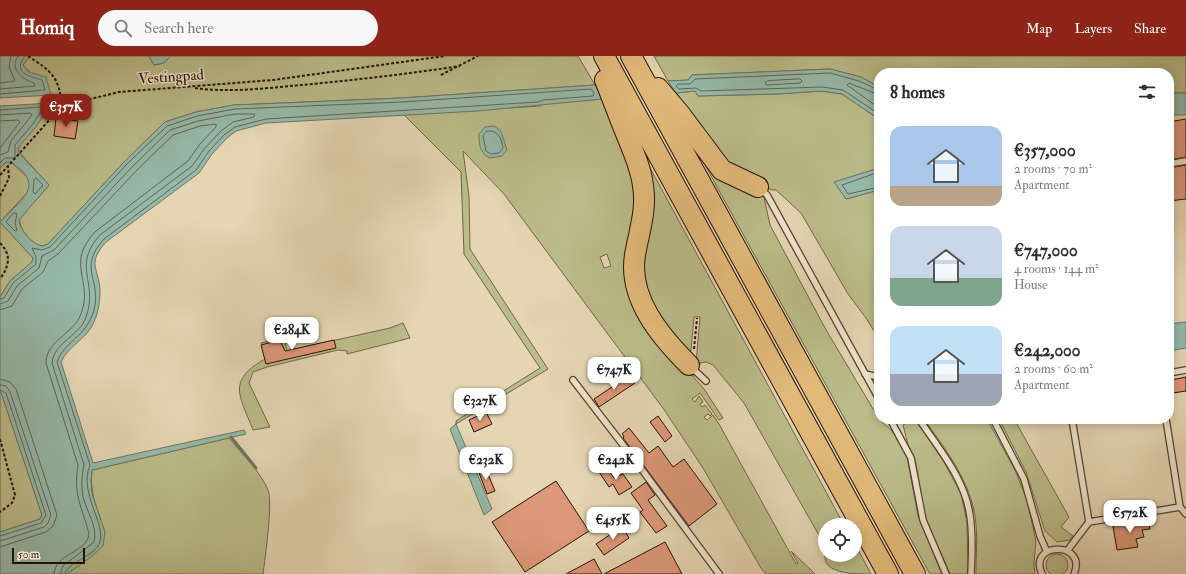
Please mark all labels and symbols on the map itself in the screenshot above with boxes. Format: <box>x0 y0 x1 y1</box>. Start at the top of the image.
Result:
street label: Vestingpad <box>137 65 205 90</box>
pin: €357K <box>38 94 94 128</box>
pin: €284K <box>264 317 320 351</box>
pin: €747K <box>586 357 642 391</box>
pin: €327K <box>452 388 508 422</box>
pin: €232K <box>458 447 514 481</box>
pin: €242K <box>588 447 644 481</box>
pin: €572K <box>1102 500 1158 534</box>
pin: €455K <box>585 507 641 541</box>
scale bar <box>12 546 85 565</box>

